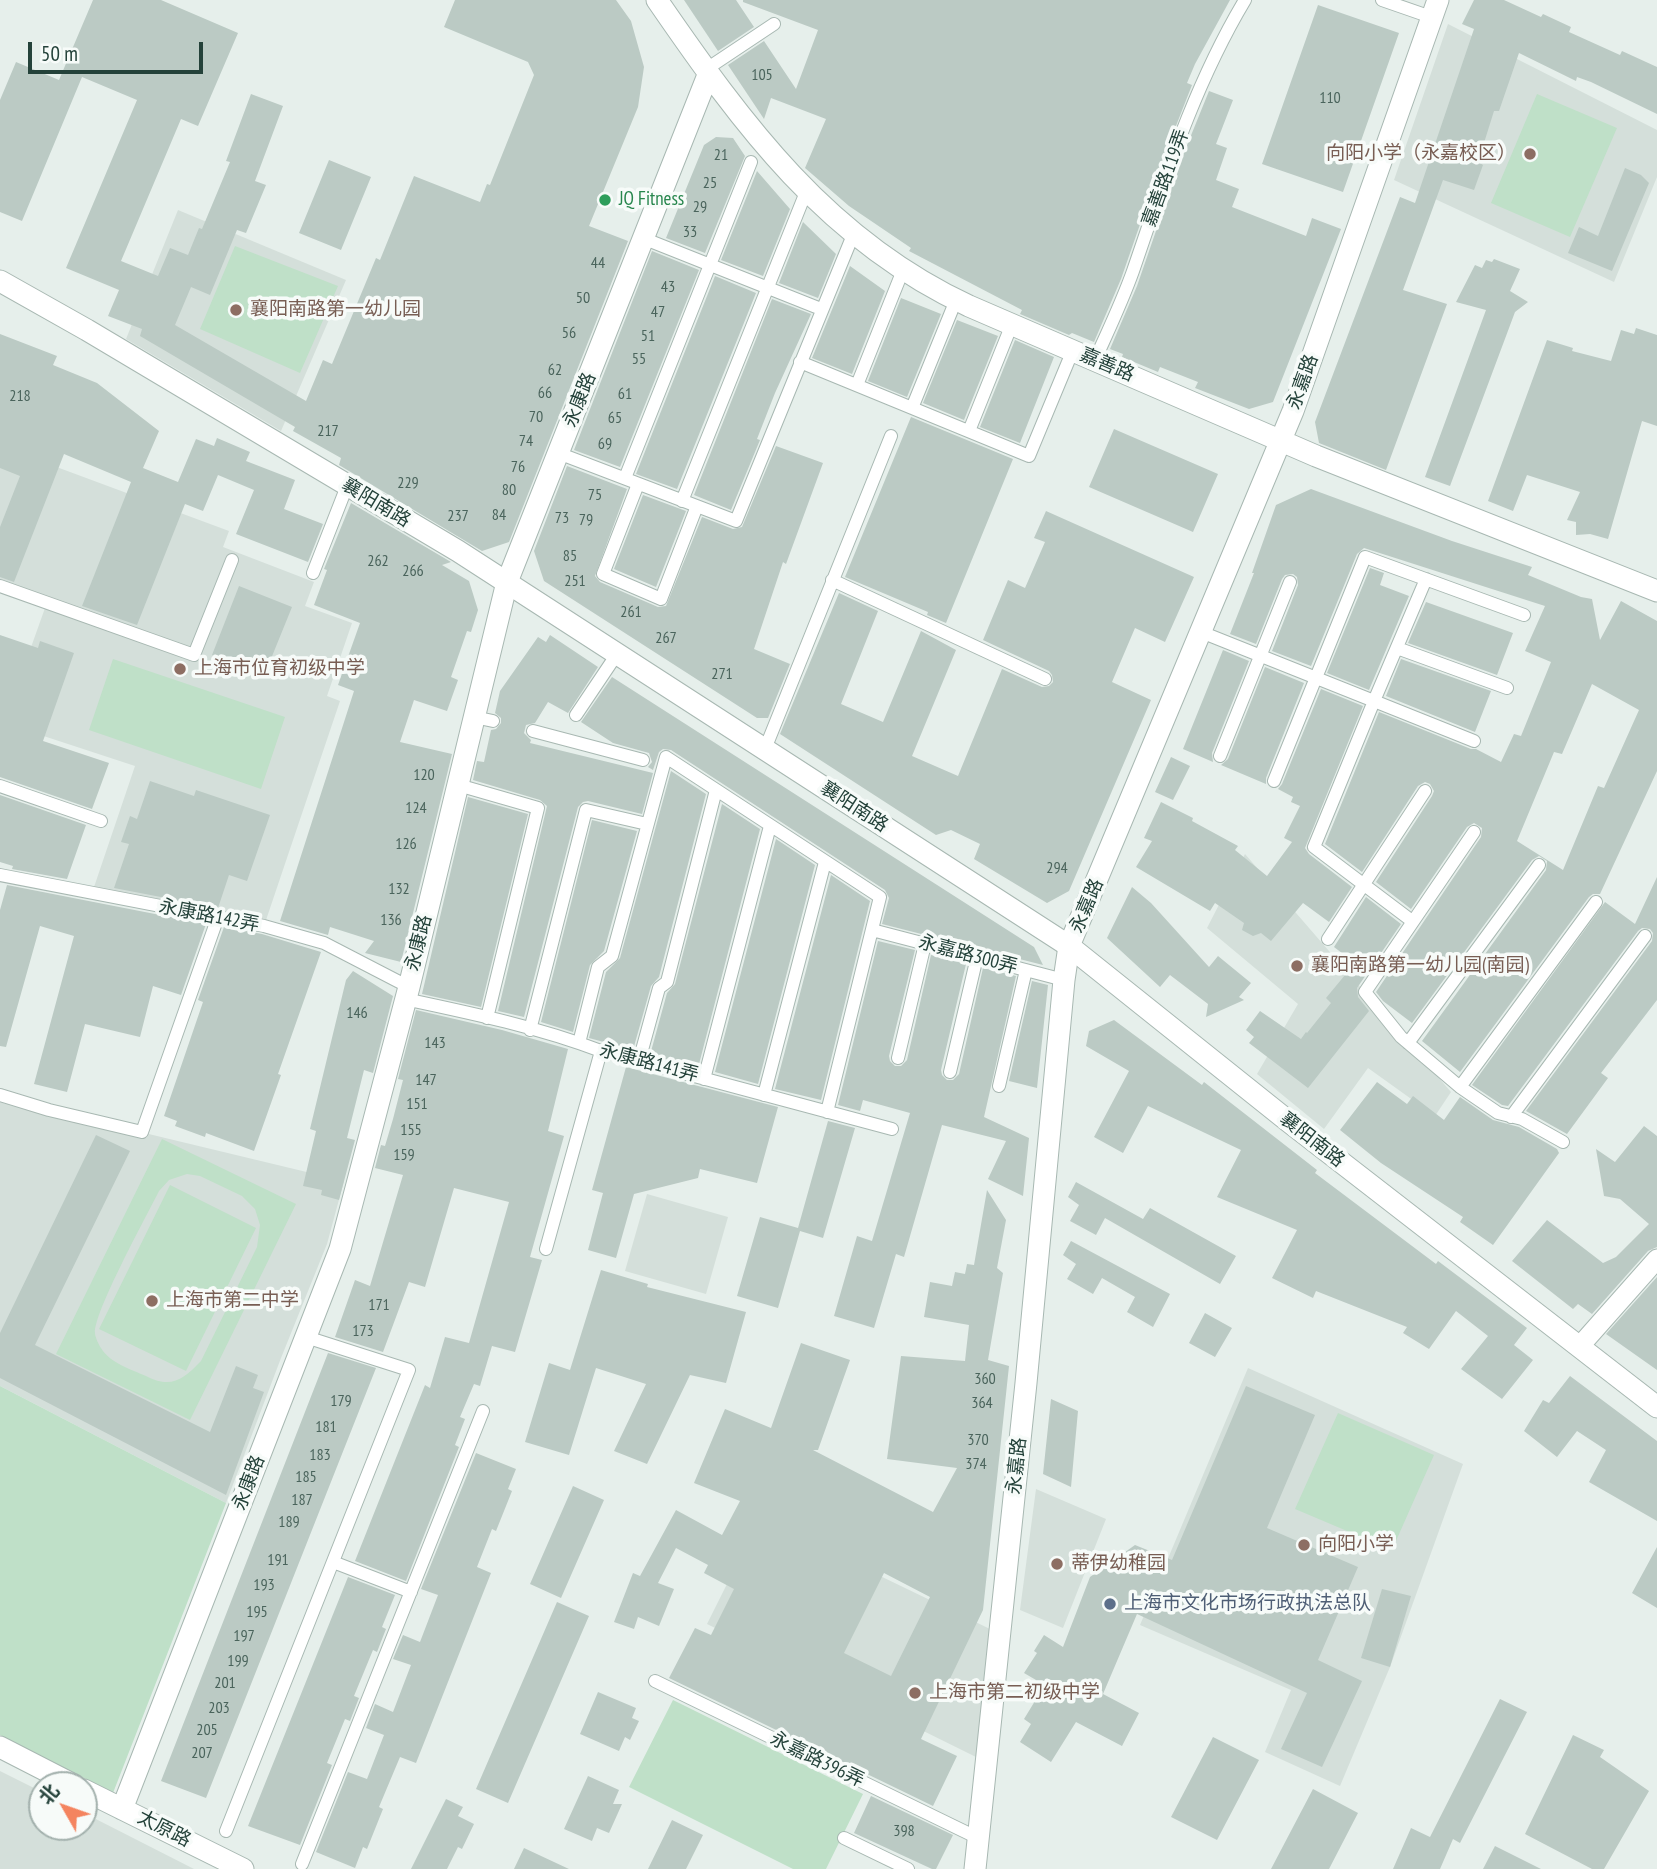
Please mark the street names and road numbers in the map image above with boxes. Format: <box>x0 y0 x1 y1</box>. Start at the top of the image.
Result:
street label: 嘉善路119弄 <box>1138 126 1194 230</box>
street label: 嘉善路 <box>1076 343 1138 387</box>
street label: 永嘉路 <box>1283 351 1323 413</box>
street label: 永康路 <box>559 369 601 431</box>
street label: 襄阳南路 <box>338 474 414 532</box>
street label: 襄阳南路 <box>816 777 892 837</box>
street label: 永嘉路 <box>1065 875 1109 937</box>
street label: 永康路142弄 <box>157 895 261 937</box>
street label: 永康路 <box>401 913 437 973</box>
street label: 永嘉路300弄 <box>916 931 1020 979</box>
street label: 永康路141弄 <box>597 1039 701 1087</box>
street label: 襄阳南路 <box>1275 1108 1349 1172</box>
street label: 永嘉路 <box>1003 1436 1031 1496</box>
street label: 永康路 <box>228 1452 270 1514</box>
street label: 永嘉路396弄 <box>766 1727 868 1793</box>
street label: 太原路 <box>133 1806 195 1852</box>

